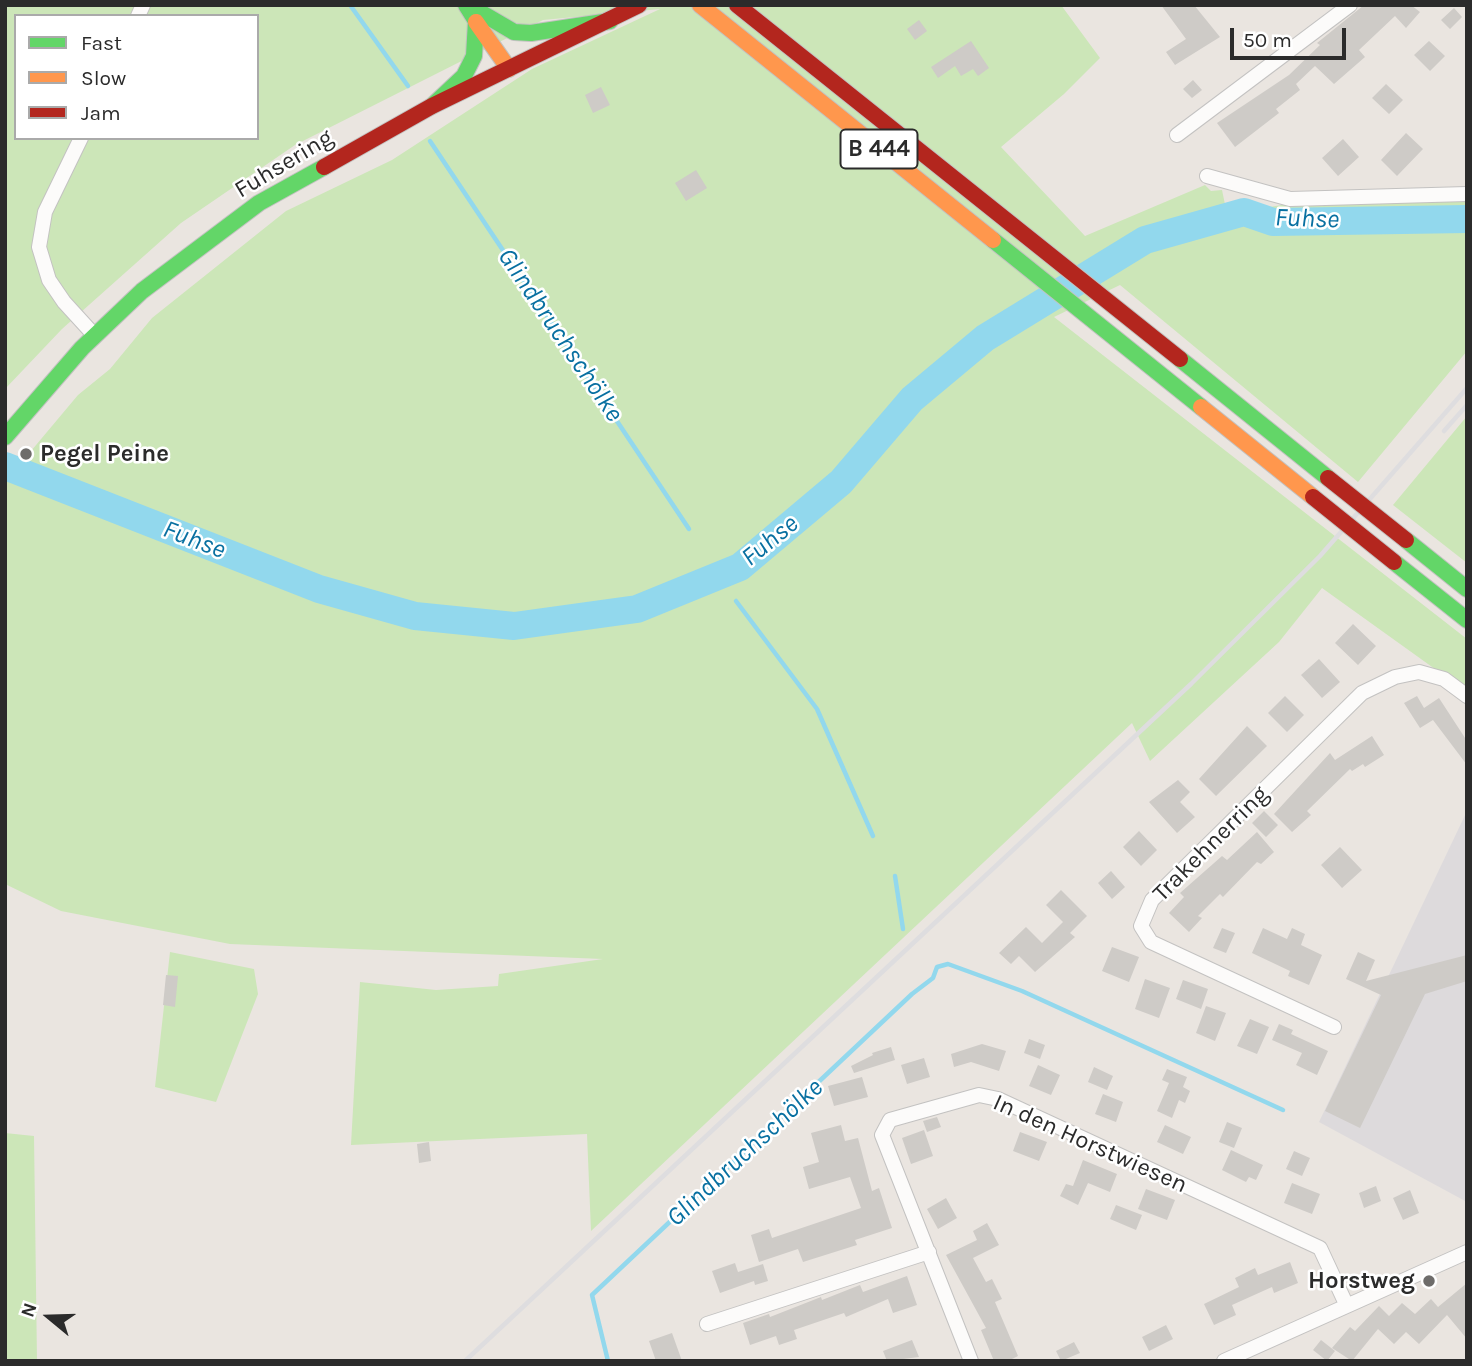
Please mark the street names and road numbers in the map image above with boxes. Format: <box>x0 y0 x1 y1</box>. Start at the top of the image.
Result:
street label: Fuhsering <box>230 123 338 205</box>
road number: B 444 <box>840 130 917 168</box>
street label: Trakehnerring <box>1147 780 1275 908</box>
street label: In den Horstwiesen <box>989 1088 1191 1200</box>

